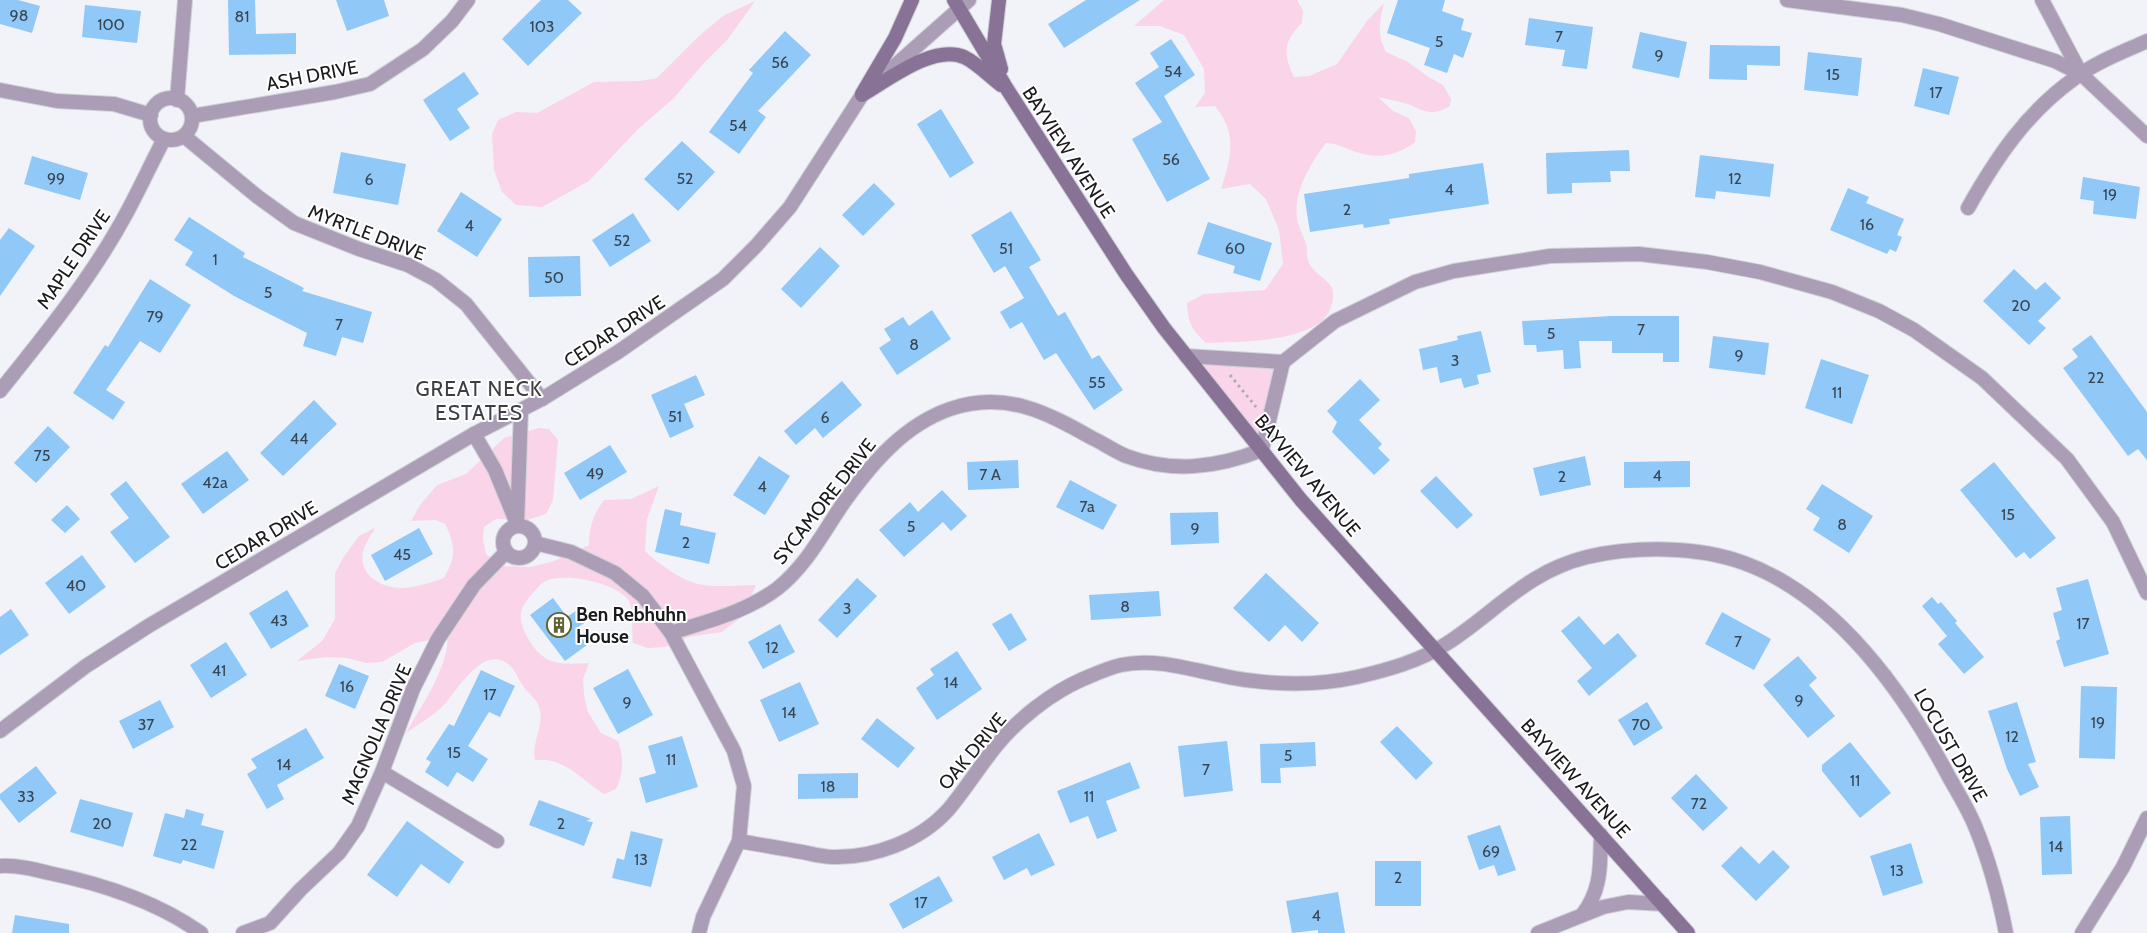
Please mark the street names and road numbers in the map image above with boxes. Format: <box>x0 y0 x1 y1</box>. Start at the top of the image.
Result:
street label: ASH DRIVE <box>264 55 360 96</box>
street label: BAYVIEW AVENUE <box>1017 82 1120 222</box>
street label: MYRTLE DRIVE <box>305 200 429 265</box>
street label: MAPLE DRIVE <box>32 205 115 313</box>
street label: CEDAR DRIVE <box>560 290 669 373</box>
street label: BAYVIEW AVENUE <box>1250 410 1365 541</box>
street label: SYCAMORE DRIVE <box>768 434 881 569</box>
street label: CEDAR DRIVE <box>211 496 322 575</box>
street label: MAGNOLIA DRIVE <box>337 661 416 808</box>
street label: LOCUST DRIVE <box>1909 685 1992 806</box>
street label: OAK DRIVE <box>934 708 1011 794</box>
street label: BAYVIEW AVENUE <box>1516 714 1635 843</box>

